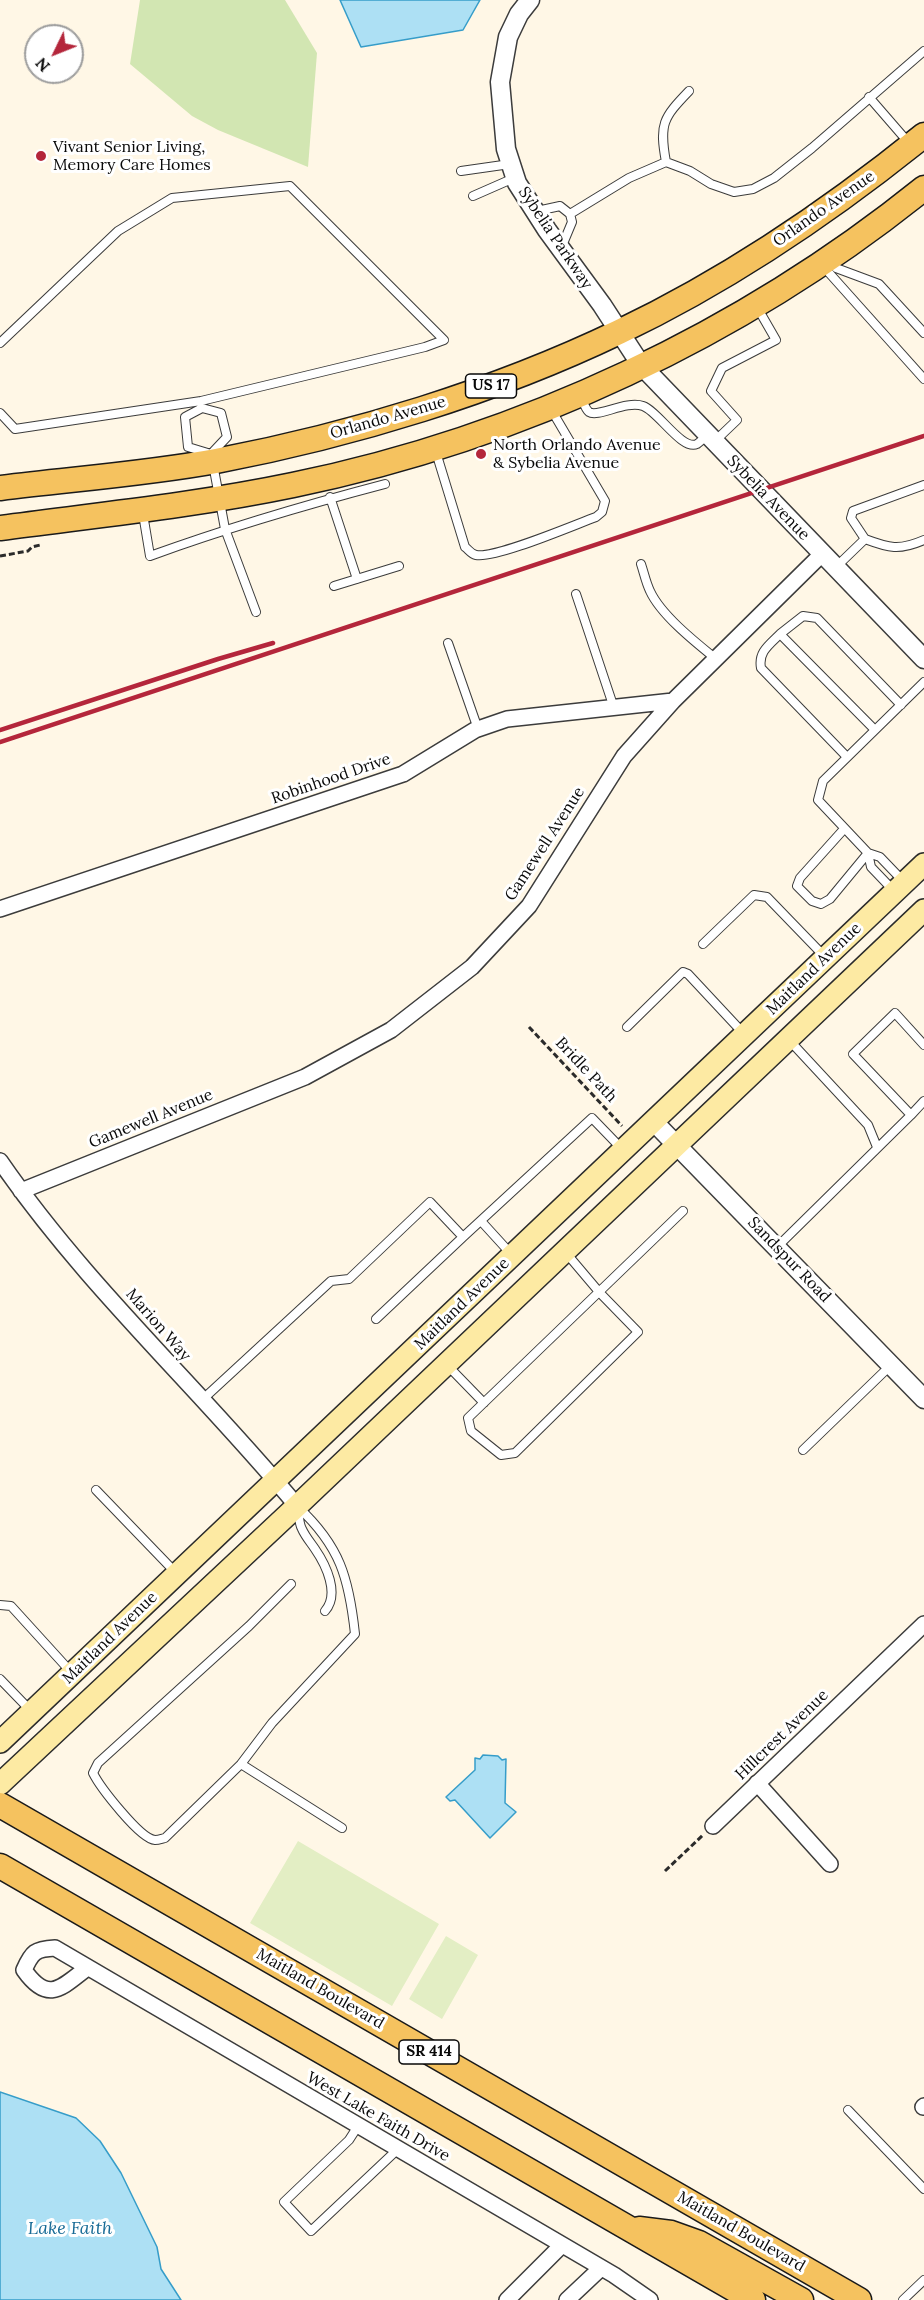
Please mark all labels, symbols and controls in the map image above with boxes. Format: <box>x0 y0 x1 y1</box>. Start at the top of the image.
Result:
north arrow <box>24 24 84 84</box>
text: N <box>31 54 54 76</box>
place label: Vivant Senior Living, Memory Care Homes <box>53 137 211 175</box>
marker: Vivant Senior Living, Memory Care Homes <box>34 149 48 163</box>
street label: Orlando Avenue <box>770 167 878 251</box>
street label: Sybelia Parkway <box>514 183 596 293</box>
road number: US 17 <box>466 374 516 398</box>
street label: Orlando Avenue <box>328 392 448 444</box>
place label: North Orlando Avenue & Sybelia Avenue <box>493 435 661 473</box>
marker: North Orlando Avenue & Sybelia Avenue <box>474 447 488 461</box>
street label: Sybelia Avenue <box>723 451 813 545</box>
street label: Robinhood Drive <box>269 750 393 808</box>
street label: Gamewell Avenue <box>501 783 589 905</box>
street label: Maitland Avenue <box>763 919 865 1019</box>
street label: Bridle Path <box>551 1034 621 1106</box>
street label: Gamewell Avenue <box>86 1085 216 1153</box>
street label: Sandspur Road <box>743 1213 835 1307</box>
street label: Maitland Avenue <box>411 1254 513 1354</box>
street label: Marion Way <box>121 1285 195 1365</box>
street label: Maitland Avenue <box>59 1588 161 1688</box>
street label: Hillcrest Avenue <box>732 1686 832 1784</box>
street label: Maitland Boulevard <box>253 1945 387 2033</box>
road number: SR 414 <box>399 2040 459 2064</box>
street label: West Lake Faith Drive <box>303 2068 453 2166</box>
street label: Maitland Boulevard <box>674 2188 808 2276</box>
water label: Lake Faith <box>28 2218 112 2240</box>

